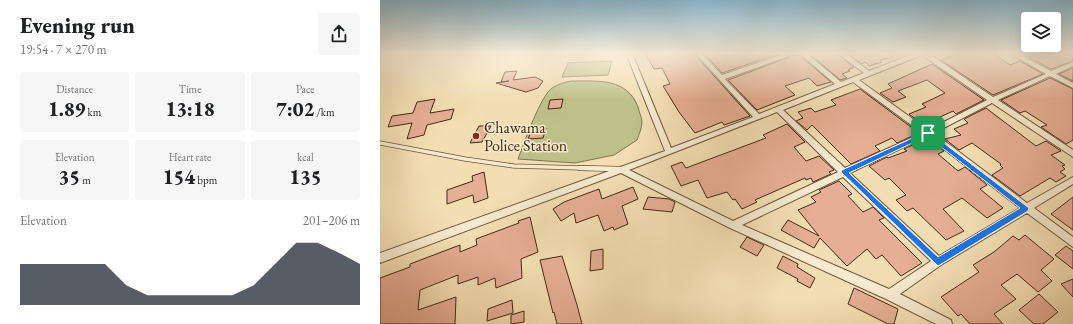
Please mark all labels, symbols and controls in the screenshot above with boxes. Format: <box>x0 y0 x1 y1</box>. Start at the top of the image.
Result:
text: Evening run <box>20 11 135 40</box>
map controls <box>1021 12 1061 52</box>
button: layers <box>1021 12 1061 52</box>
button: share <box>318 13 360 55</box>
text: 19:54 · 7 × 270 m <box>20 41 107 58</box>
text: Distance <box>56 82 93 96</box>
text: Time <box>179 82 201 96</box>
text: Pace <box>296 82 315 96</box>
text: 1.89 <box>48 96 85 122</box>
text: 13:18 <box>166 96 214 122</box>
text: 7:02 <box>276 96 314 122</box>
text: km <box>85 105 101 119</box>
text: /km <box>314 105 335 119</box>
pin <box>911 116 945 150</box>
place label: Chawama Police Station <box>484 117 568 156</box>
icon: arrive <box>917 122 939 144</box>
marker: Chawama Police Station <box>471 131 481 141</box>
text: Elevation <box>55 150 94 164</box>
text: Heart rate <box>169 150 211 164</box>
text: kcal <box>297 150 314 164</box>
text: 35 <box>58 164 80 190</box>
text: 154 <box>163 164 195 190</box>
text: 135 <box>289 164 322 190</box>
text: m <box>80 173 91 187</box>
text: bpm <box>195 173 217 187</box>
text: Elevation <box>20 212 67 229</box>
text: 201–206 m <box>303 212 360 229</box>

